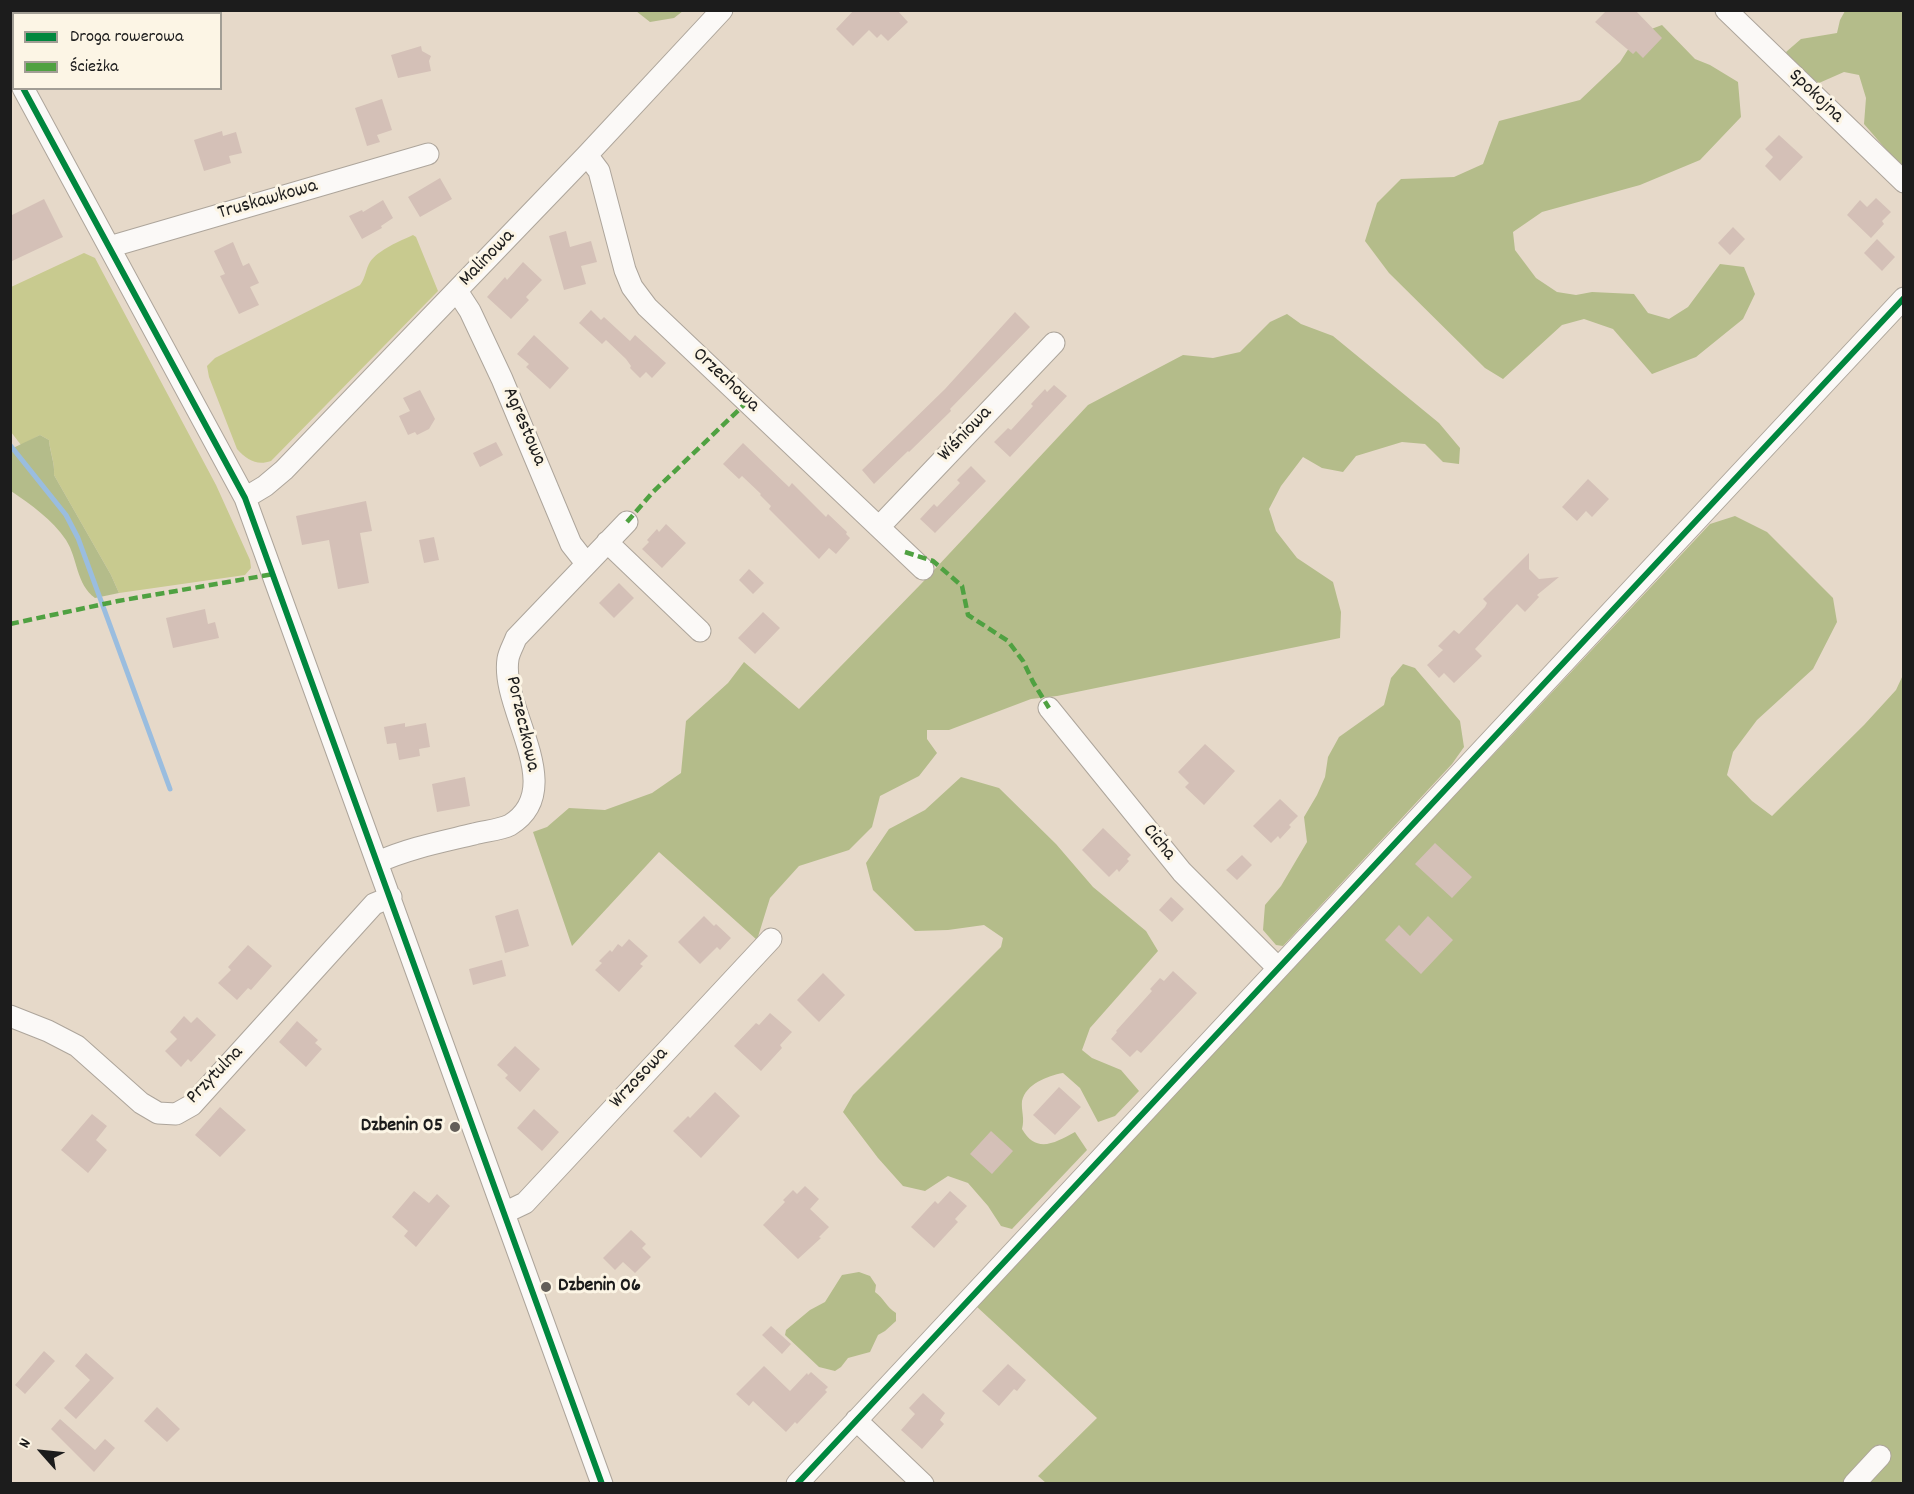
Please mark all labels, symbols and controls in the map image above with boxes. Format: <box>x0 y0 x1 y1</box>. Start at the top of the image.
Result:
legend <box>12 12 222 90</box>
text: Droga rowerowa <box>70 25 183 50</box>
text: Ścieżka <box>70 55 119 80</box>
street label: Spokojna <box>1782 65 1848 129</box>
street label: Truskawkowa <box>216 175 320 227</box>
street label: Malinowa <box>455 226 521 292</box>
street label: Orzechowa <box>686 344 764 418</box>
street label: Agrestowa <box>496 384 550 470</box>
street label: Wiśniowa <box>934 402 998 468</box>
street label: Porzeczkowa <box>498 674 544 774</box>
street label: Cicha <box>1136 820 1180 866</box>
street label: Przytulna <box>183 1042 249 1110</box>
street label: Wrzosowa <box>606 1043 674 1115</box>
place label: Dzbenin 05 <box>361 1115 443 1139</box>
marker: Dzbenin 05 <box>448 1120 462 1134</box>
place label: Dzbenin 06 <box>558 1275 641 1299</box>
marker: Dzbenin 06 <box>539 1280 553 1294</box>
north arrow <box>12 1422 72 1482</box>
text: N <box>13 1435 38 1452</box>

